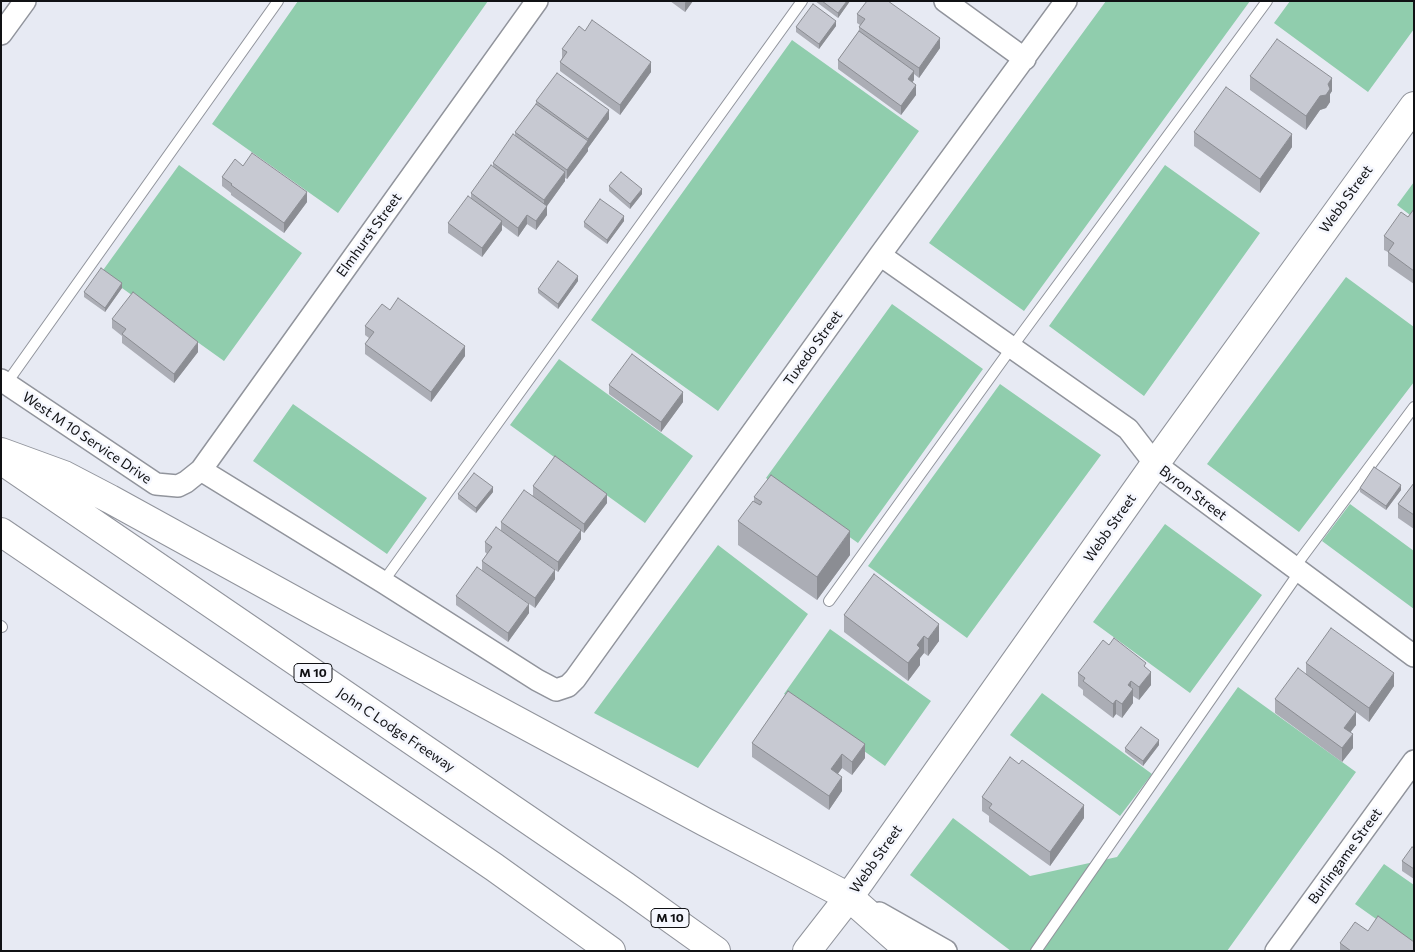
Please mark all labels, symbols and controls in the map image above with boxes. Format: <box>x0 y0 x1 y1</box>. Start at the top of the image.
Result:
street label: Webb Street <box>1316 162 1376 236</box>
street label: Elmhurst Street <box>333 190 405 280</box>
street label: Tuxedo Street <box>780 307 846 389</box>
street label: West M 10 Service Drive <box>19 389 155 487</box>
street label: Byron Street <box>1156 462 1230 524</box>
street label: Webb Street <box>1080 491 1140 565</box>
road number: M 10 <box>294 664 332 682</box>
street label: John C Lodge Freeway <box>334 684 458 776</box>
street label: Burlingame Street <box>1305 805 1385 907</box>
street label: Webb Street <box>846 822 906 896</box>
road number: M 10 <box>651 908 689 928</box>

